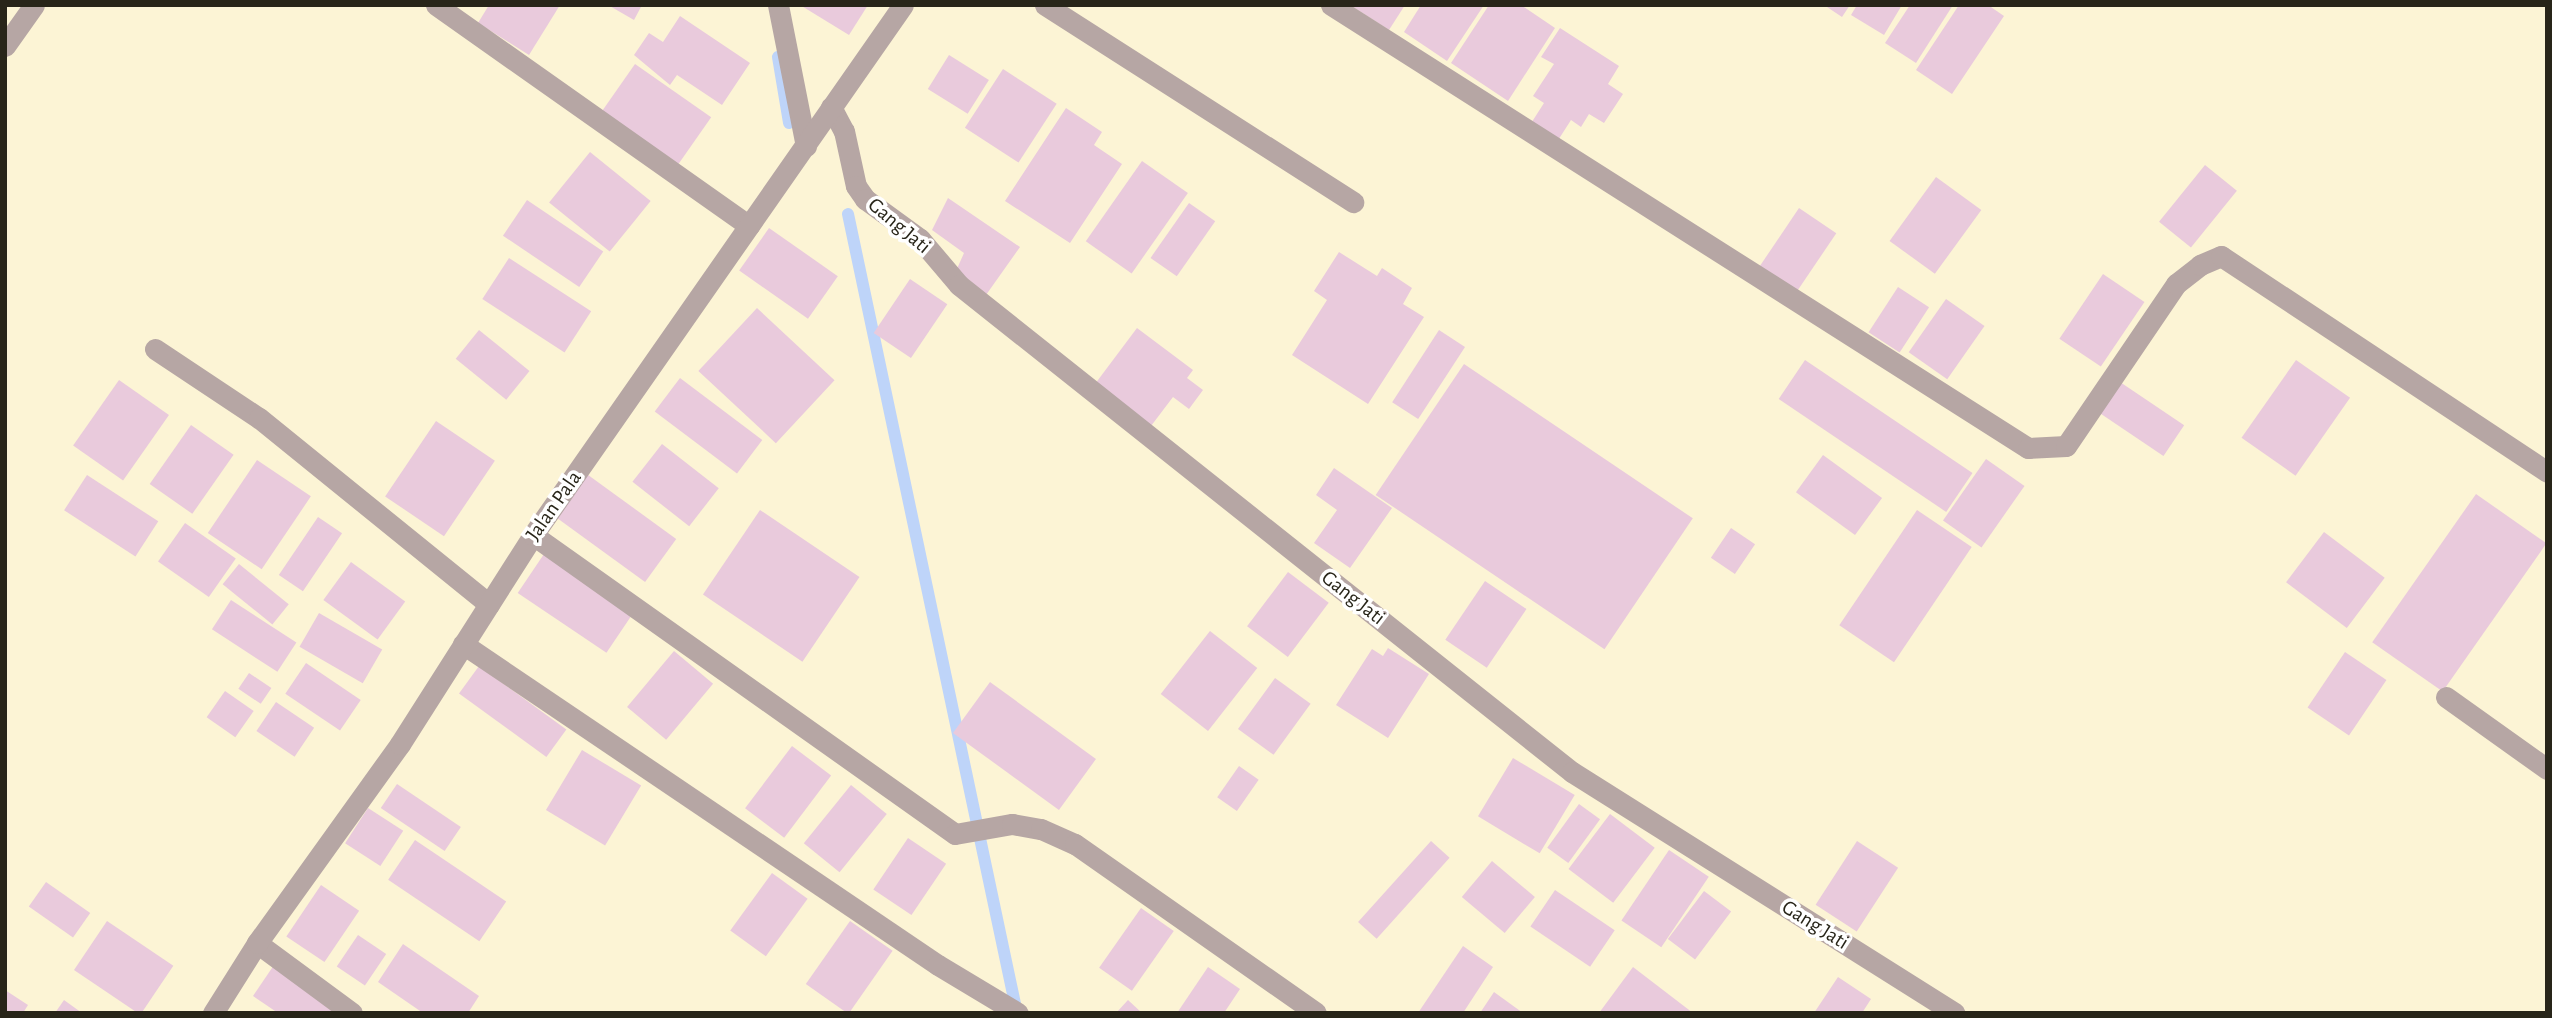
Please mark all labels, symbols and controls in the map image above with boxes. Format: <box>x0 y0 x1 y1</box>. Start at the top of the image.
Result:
street label: Gang Jati <box>863 193 935 259</box>
street label: Jalan Pala <box>521 466 587 546</box>
street label: Gang Jati <box>1316 565 1390 631</box>
street label: Gang Jati <box>1777 895 1853 955</box>

